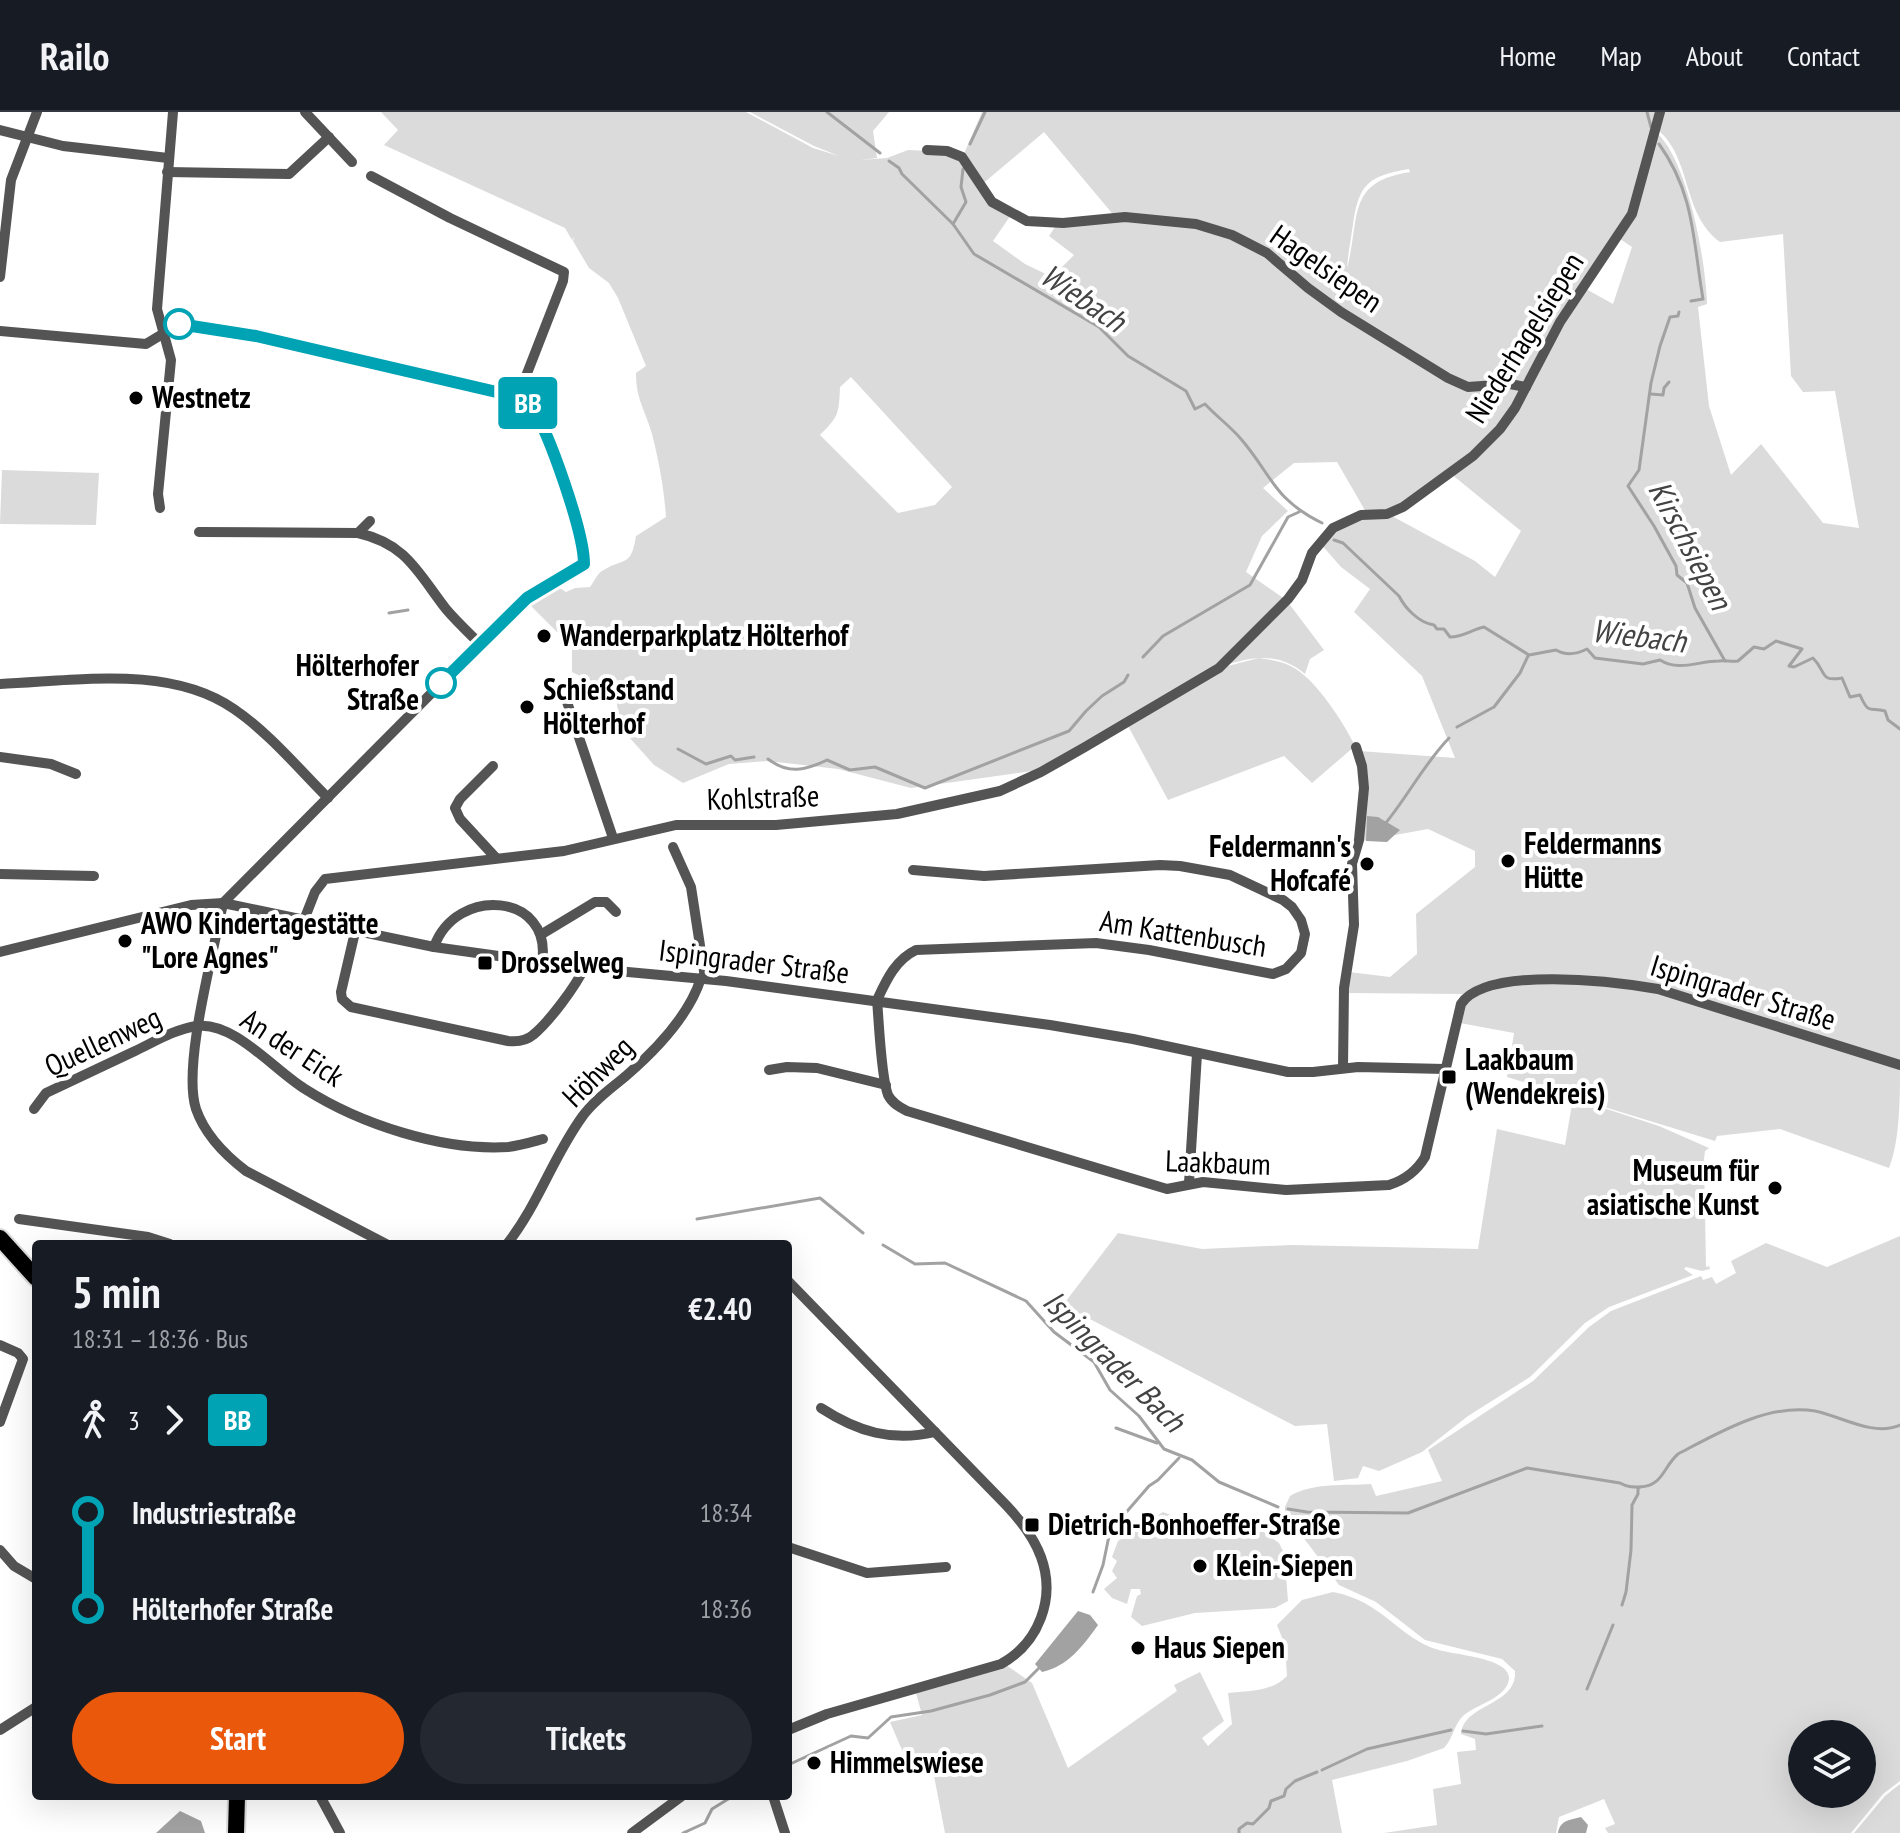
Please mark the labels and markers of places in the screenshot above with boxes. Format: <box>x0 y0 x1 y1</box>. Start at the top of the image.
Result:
unlabelled marker <box>164 309 194 339</box>
place label: Westnetz <box>151 377 251 416</box>
marker: Westnetz <box>127 389 145 407</box>
place label: Wanderparkplatz Hölterhof <box>559 615 850 654</box>
marker: Wanderparkplatz Hölterhof <box>535 627 553 645</box>
place label: Hölterhofer Straße <box>296 645 419 718</box>
marker: Hölterhofer Straße <box>426 668 456 698</box>
place label: Schießstand Hölterhof <box>543 669 674 742</box>
marker: Schießstand Hölterhof <box>518 698 536 716</box>
place label: Feldermanns Hütte <box>1524 823 1661 896</box>
place label: Feldermann's Hofcafé <box>1209 826 1351 899</box>
marker: Feldermanns Hütte <box>1499 852 1517 870</box>
marker: Feldermann's Hofcafé <box>1358 855 1376 873</box>
place label: AWO Kindertagestätte "Lore Agnes" <box>140 903 379 976</box>
marker: AWO Kindertagestätte "Lore Agnes" <box>116 932 134 950</box>
place label: Drosselweg <box>501 942 624 981</box>
marker: Drosselweg <box>476 954 494 972</box>
place label: Laakbaum (Wendekreis) <box>1465 1039 1606 1112</box>
marker: Laakbaum (Wendekreis) <box>1440 1068 1458 1086</box>
place label: Museum für asiatische Kunst <box>1587 1150 1759 1223</box>
marker: Museum für asiatische Kunst <box>1766 1179 1784 1197</box>
place label: Dietrich-Bonhoeffer-Straße <box>1048 1504 1341 1543</box>
marker: Dietrich-Bonhoeffer-Straße <box>1023 1516 1041 1534</box>
place label: Klein-Siepen <box>1216 1545 1353 1584</box>
marker: Klein-Siepen <box>1191 1557 1209 1575</box>
place label: Haus Siepen <box>1154 1627 1285 1666</box>
marker: Haus Siepen <box>1129 1639 1147 1657</box>
place label: Himmelswiese <box>830 1742 984 1781</box>
marker: Himmelswiese <box>805 1754 823 1772</box>

